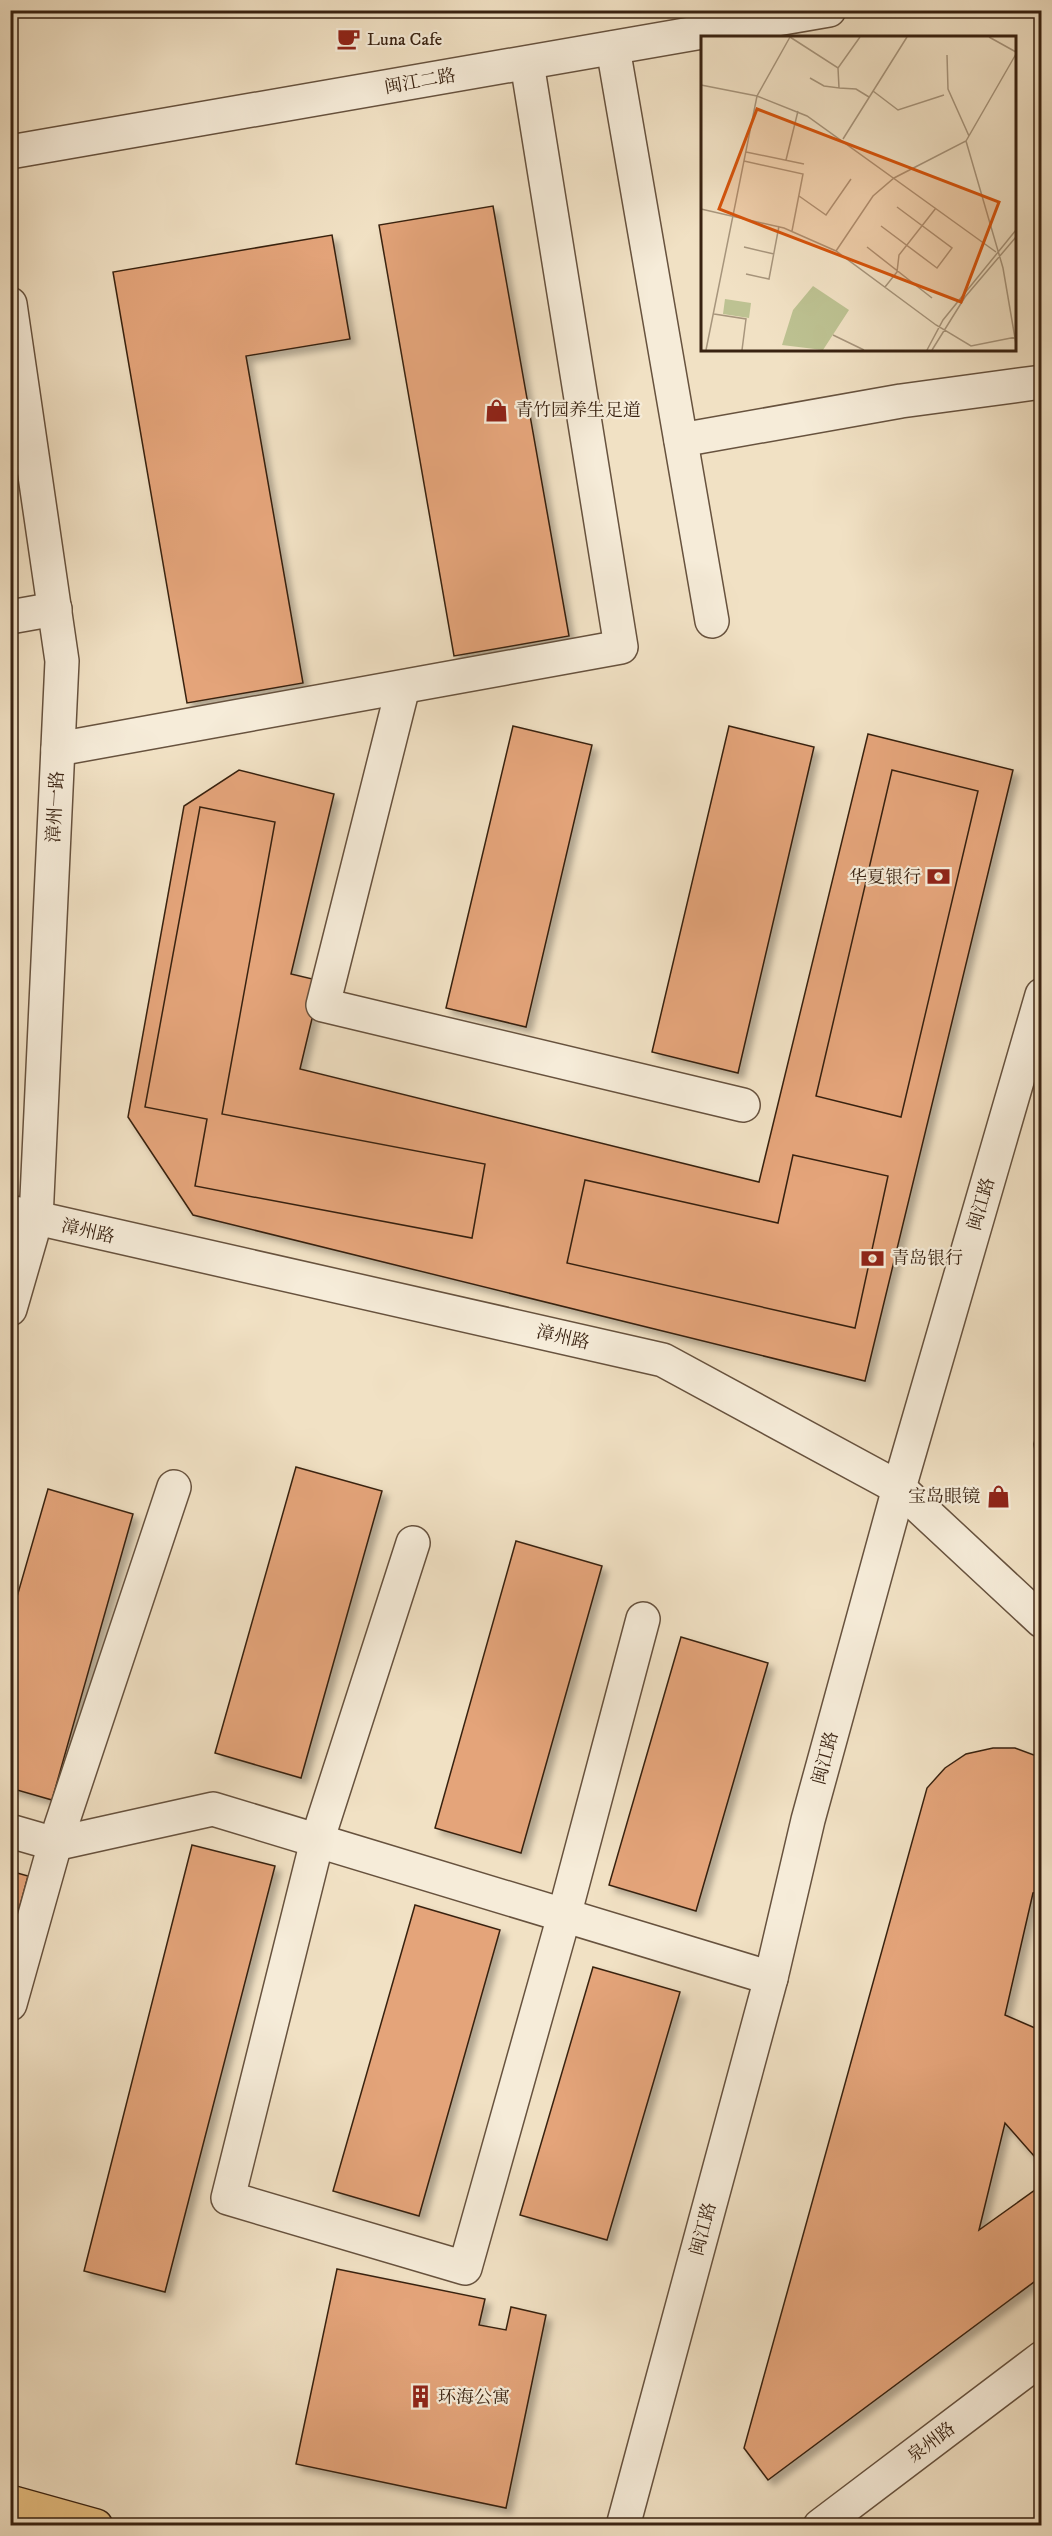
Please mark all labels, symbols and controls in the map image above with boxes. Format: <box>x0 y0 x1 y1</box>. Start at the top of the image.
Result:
cafe icon: Luna Cafe <box>336 26 362 52</box>
place label: Luna Cafe <box>367 29 442 51</box>
inset map <box>701 36 1016 351</box>
street label: 闽江二路 <box>383 65 458 99</box>
shop icon: 青竹园养生足道 <box>484 397 510 423</box>
place label: 青竹园养生足道 <box>515 400 641 422</box>
street label: 漳州一路 <box>43 771 69 844</box>
bank icon: 华夏银行 <box>926 864 952 890</box>
place label: 华夏银行 <box>849 867 921 889</box>
street label: 闽江路 <box>964 1175 1000 1233</box>
street label: 漳州路 <box>59 1215 117 1249</box>
bank icon: 青岛银行 <box>860 1245 886 1271</box>
place label: 青岛银行 <box>891 1248 963 1270</box>
street label: 漳州路 <box>534 1321 592 1355</box>
shop icon: 宝岛眼镜 <box>985 1483 1011 1509</box>
place label: 宝岛眼镜 <box>908 1486 980 1508</box>
street label: 闽江路 <box>808 1729 844 1787</box>
street label: 闽江路 <box>686 2200 722 2258</box>
building icon: 环海公寓 <box>407 2384 433 2410</box>
place label: 环海公寓 <box>438 2387 510 2409</box>
street label: 泉州路 <box>903 2418 960 2468</box>

